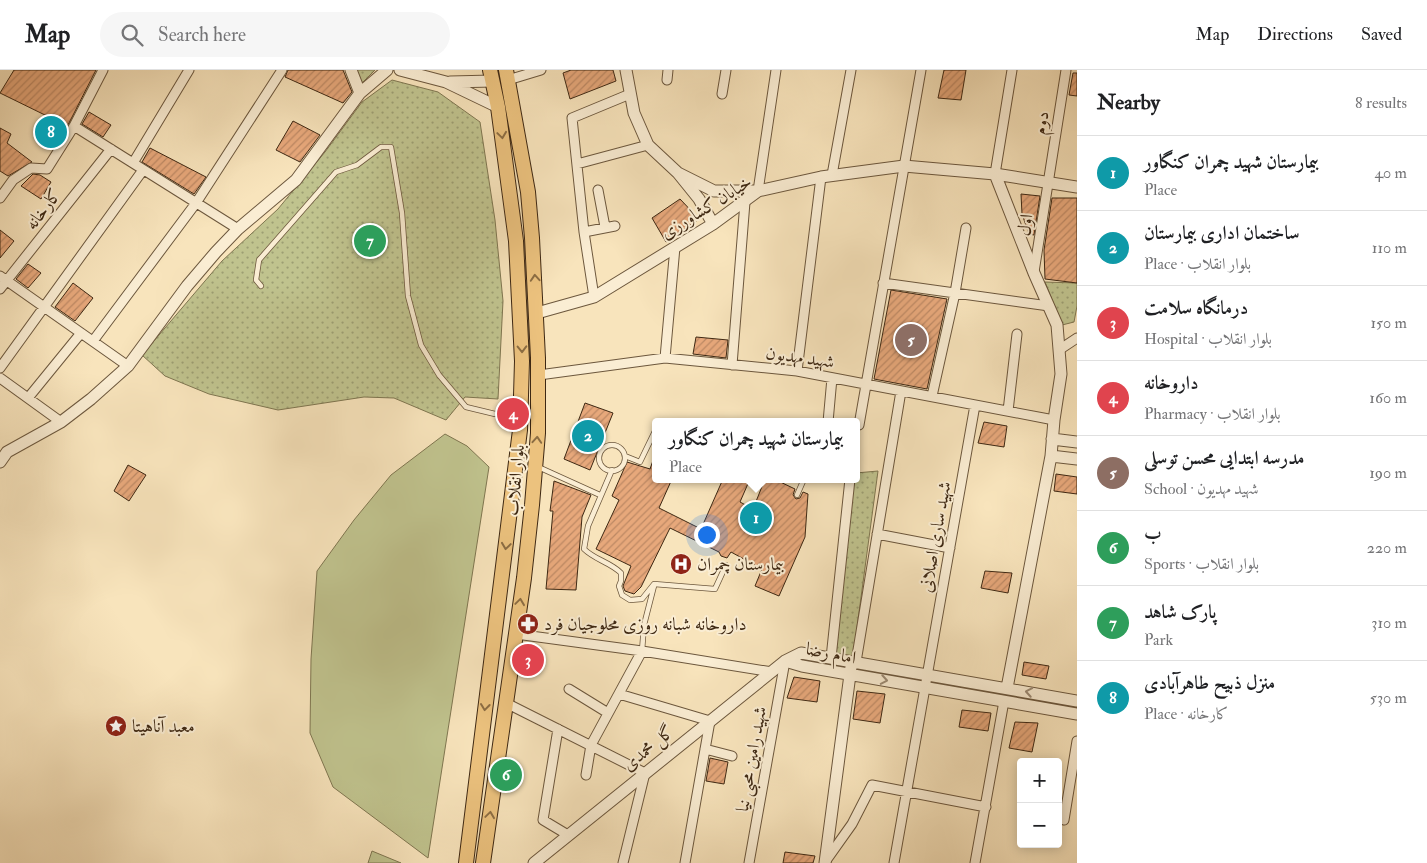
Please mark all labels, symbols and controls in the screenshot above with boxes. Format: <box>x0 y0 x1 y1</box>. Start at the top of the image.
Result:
search box <box>100 12 450 57</box>
text: Map <box>25 19 70 50</box>
icon: search <box>118 21 146 49</box>
text: Search here <box>158 23 246 47</box>
text: Map <box>1196 23 1229 46</box>
text: Directions <box>1257 23 1333 46</box>
text: Saved <box>1361 23 1402 46</box>
text: Nearby <box>1097 89 1160 116</box>
text: 8 results <box>1355 93 1407 113</box>
street label: دوم <box>1028 110 1059 137</box>
pin: 8 <box>35 113 67 151</box>
one-way arrow <box>496 131 506 140</box>
text: بیمارستان شهید چمران کنگاور <box>1144 150 1319 174</box>
text: 1 <box>1110 163 1116 183</box>
text: 40 m <box>1374 163 1407 183</box>
street label: خیابان کشاورزی <box>656 170 756 245</box>
text: Place <box>1144 180 1177 200</box>
street label: کارخانه <box>20 184 67 235</box>
street label: اول <box>1012 212 1039 238</box>
text: ساختمان اداری بیمارستان <box>1144 221 1300 245</box>
pin: 7 <box>354 222 386 260</box>
text: 2 <box>1109 238 1117 258</box>
text: 110 m <box>1372 238 1407 258</box>
text: Place · بلوار انقلاب <box>1144 254 1251 274</box>
one-way arrow <box>529 274 540 282</box>
text: درمانگاه سلامت <box>1144 296 1248 320</box>
text: 3 <box>1110 313 1116 333</box>
text: 150 m <box>1370 313 1407 333</box>
pin: 5 <box>895 321 927 359</box>
text: Hospital · بلوار انقلاب <box>1144 329 1272 349</box>
street label: شهید مهدیون <box>764 341 836 374</box>
one-way arrow <box>517 346 527 353</box>
text: داروخانه <box>1144 371 1199 395</box>
text: 4 <box>1109 388 1117 408</box>
text: 160 m <box>1369 388 1407 408</box>
pin: 4 <box>497 395 529 433</box>
text: Pharmacy · بلوار انقلاب <box>1144 404 1281 424</box>
pin: 2 <box>572 417 604 455</box>
popup <box>652 418 860 483</box>
text: بیمارستان شهید چمران کنگاور <box>669 427 843 451</box>
one-way arrow <box>532 436 543 444</box>
street label: بلوار انقلاب <box>501 443 530 517</box>
text: مدرسه ابتدایی محسن توسلی <box>1144 446 1304 470</box>
text: Place <box>669 457 702 477</box>
text: 5 <box>1109 463 1117 483</box>
text: 190 m <box>1369 463 1407 483</box>
text: School · شهید مهدیون <box>1144 479 1258 499</box>
street label: شهید ساری اصلانی <box>914 480 957 594</box>
pin: 1 <box>740 499 772 537</box>
text: ب <box>1144 521 1162 545</box>
your location <box>694 522 720 548</box>
text: 6 <box>1109 538 1117 558</box>
text: 220 m <box>1367 538 1407 558</box>
one-way arrow <box>501 542 512 550</box>
hospital icon: بیمارستان چمران <box>669 552 693 576</box>
place label: بیمارستان چمران <box>697 553 784 576</box>
text: Sports · بلوار انقلاب <box>1144 554 1259 574</box>
one-way arrow <box>515 598 525 606</box>
text: پارک شاهد <box>1144 600 1216 624</box>
pharmacy icon: داروخانه شبانه روزی محلوجیان فرد <box>516 612 540 636</box>
place label: داروخانه شبانه روزی محلوجیان فرد <box>544 613 747 636</box>
text: 7 <box>1109 613 1117 633</box>
text: 310 m <box>1371 613 1407 633</box>
text: Park <box>1144 630 1173 650</box>
street label: امام رضا <box>803 637 858 674</box>
pin: 3 <box>512 641 544 679</box>
text: منزل ذبیح طاهرآبادی <box>1144 671 1275 695</box>
one-way arrow <box>880 675 889 685</box>
one-way arrow <box>1025 688 1033 698</box>
text: 8 <box>1109 688 1117 708</box>
text: 530 m <box>1370 688 1407 708</box>
one-way arrow <box>481 703 491 711</box>
text: Place · کارخانه <box>1144 704 1228 724</box>
street label: شهید رامین محبی نیا <box>731 705 775 814</box>
place icon: معبد آناهیتا <box>104 714 128 738</box>
place label: معبد آناهیتا <box>132 715 195 738</box>
street label: گل محمدی <box>618 720 679 776</box>
pin: 6 <box>490 756 522 794</box>
map controls <box>1017 758 1062 848</box>
button: + <box>1017 758 1062 803</box>
button: − <box>1017 803 1062 848</box>
one-way arrow <box>484 810 495 818</box>

